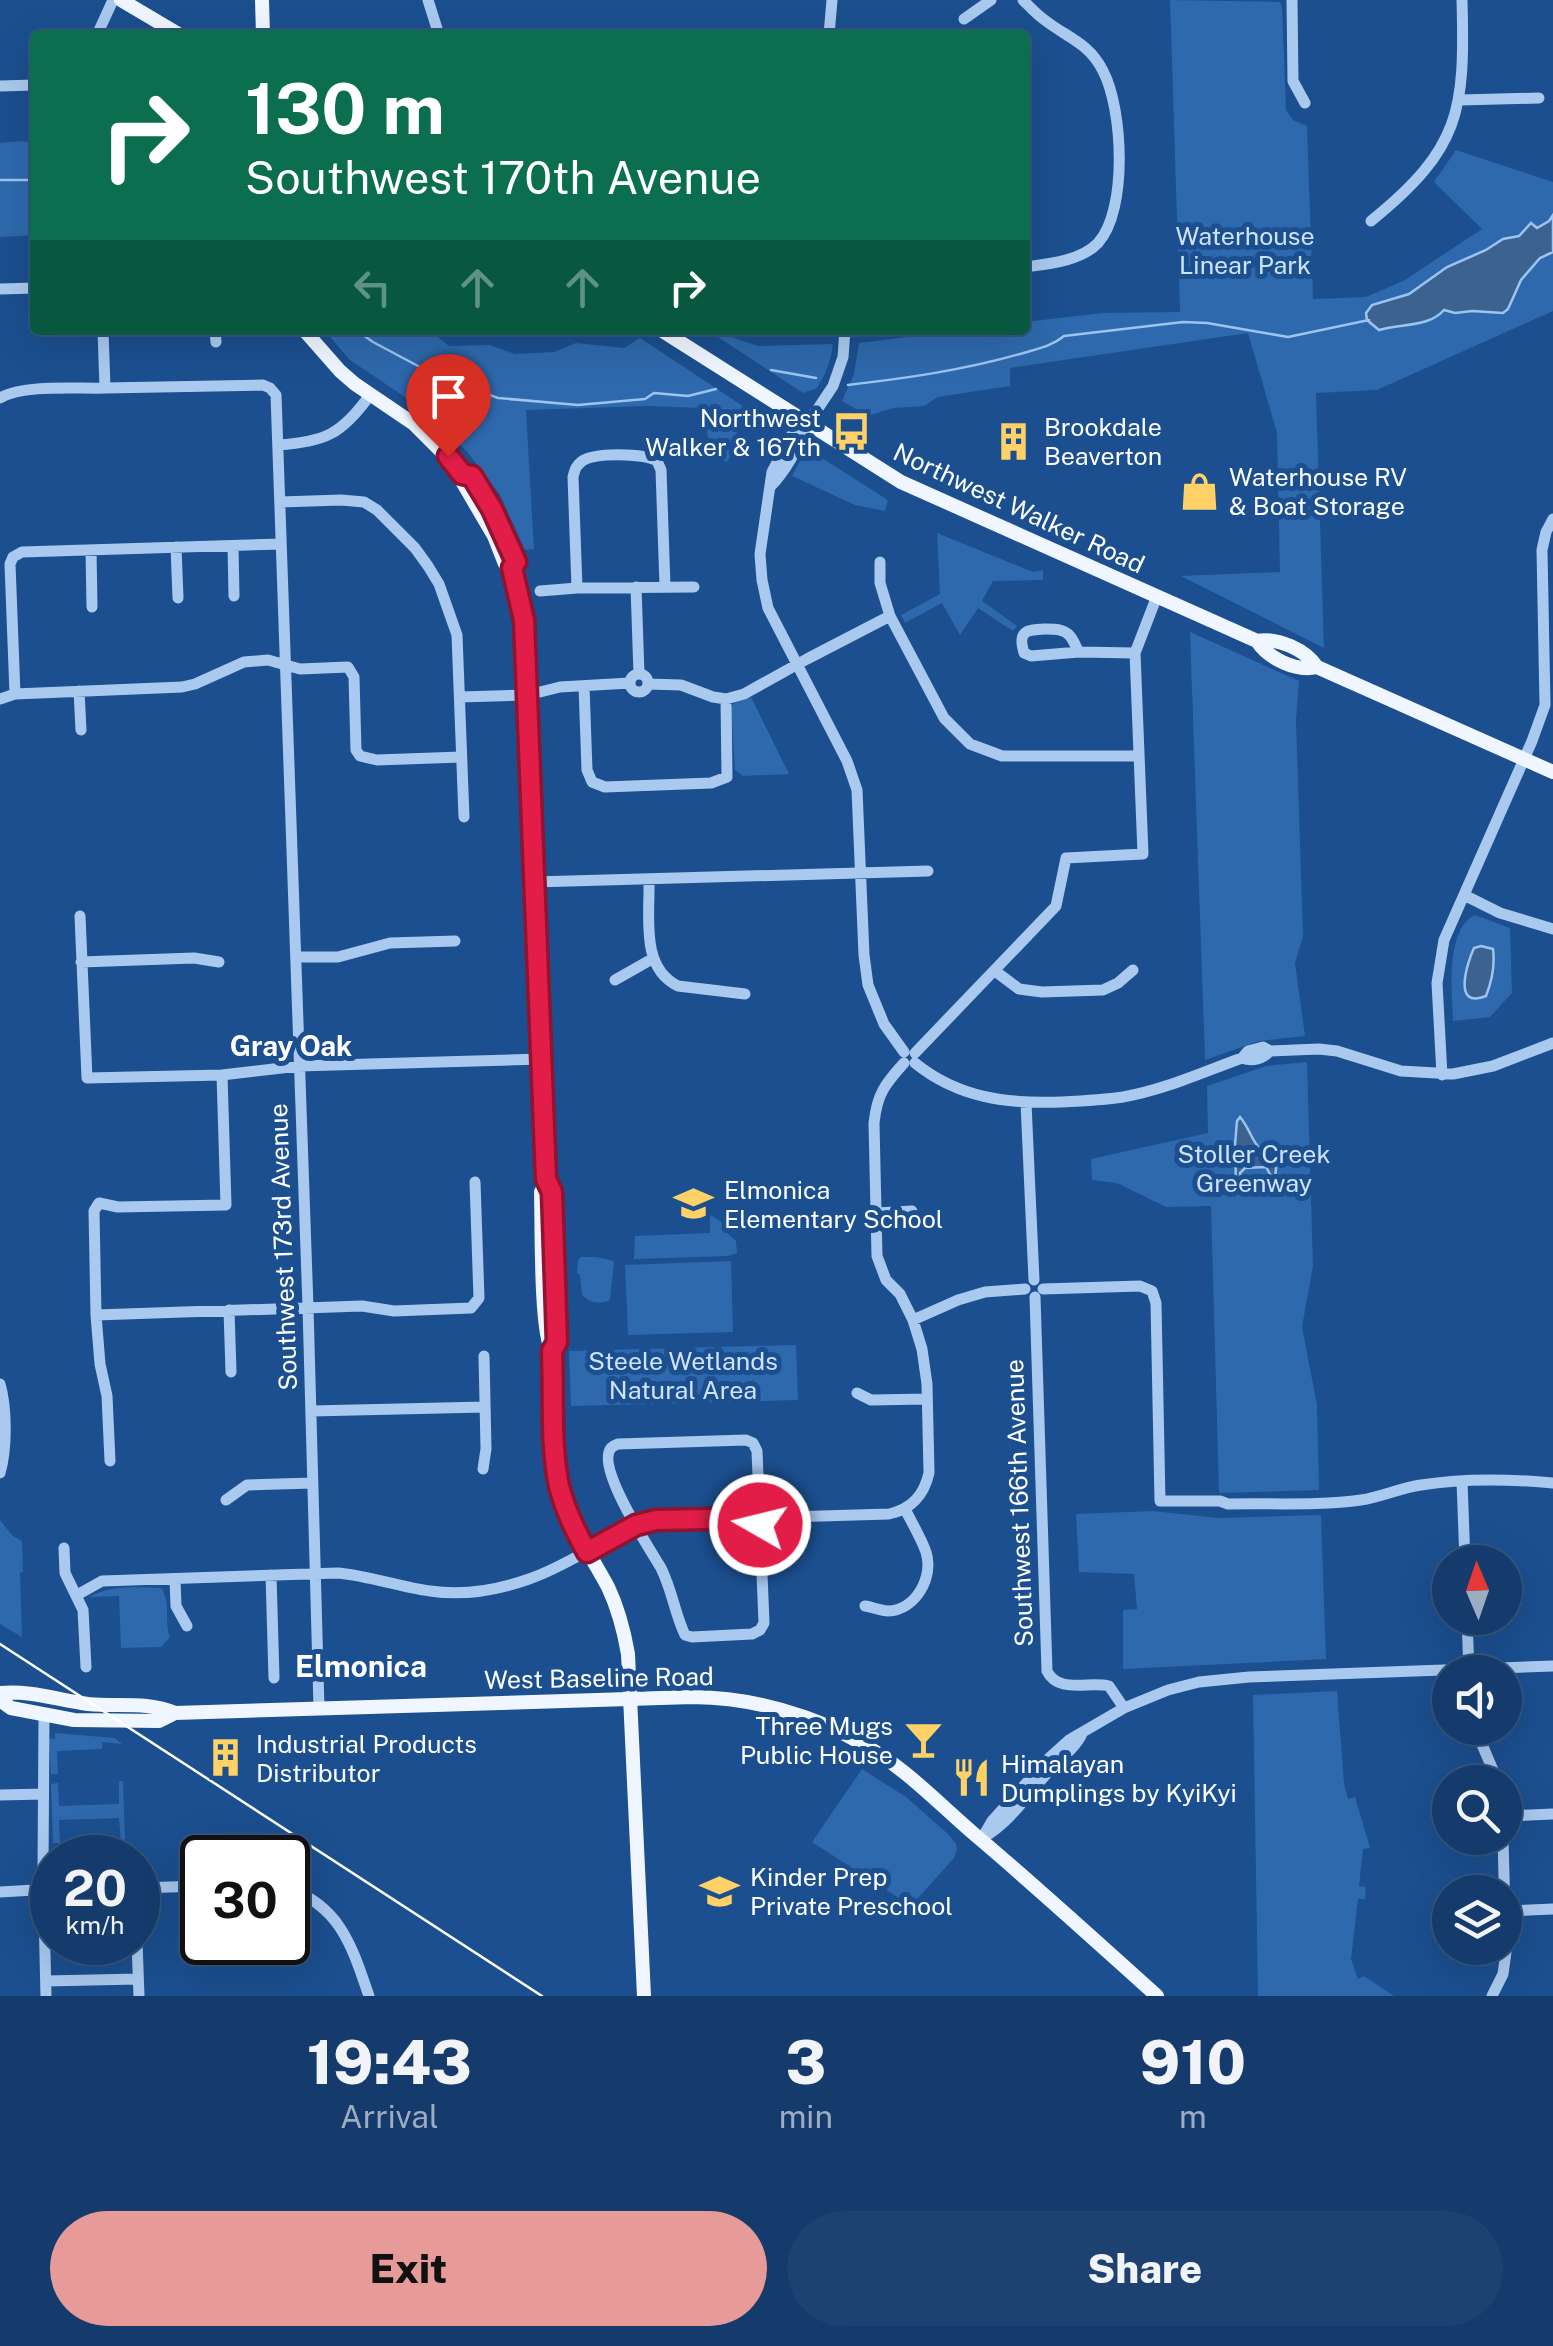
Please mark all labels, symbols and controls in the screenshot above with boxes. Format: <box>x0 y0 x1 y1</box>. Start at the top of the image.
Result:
text: 130 m <box>245 67 445 150</box>
icon: right <box>80 70 210 200</box>
text: Southwest 170th Avenue <box>245 151 761 204</box>
park label: Waterhouse Linear Park <box>1175 221 1315 280</box>
icon: left <box>345 260 400 315</box>
icon: ahead <box>450 260 505 315</box>
icon: ahead <box>555 260 610 315</box>
icon: right <box>660 260 715 315</box>
pin <box>406 354 491 457</box>
icon: arrive <box>421 369 476 424</box>
place label: Northwest Walker & 167th <box>645 403 821 462</box>
bus stop icon: Northwest Walker & 167th <box>830 411 872 453</box>
place label: Brookdale Beaverton <box>1044 412 1162 471</box>
building icon: Brookdale Beaverton <box>993 420 1035 462</box>
street label: Northwest Walker Road <box>889 437 1149 579</box>
place label: Waterhouse RV & Boat Storage <box>1229 462 1407 521</box>
shop icon: Waterhouse RV & Boat Storage <box>1178 470 1220 512</box>
district label: Gray Oak <box>230 1029 352 1062</box>
street label: Southwest 173rd Avenue <box>263 1103 303 1391</box>
park label: Stoller Creek Greenway <box>1177 1139 1331 1198</box>
place label: Elmonica Elementary School <box>724 1175 943 1234</box>
school or university icon: Elmonica Elementary School <box>673 1183 715 1225</box>
park label: Steele Wetlands Natural Area <box>588 1346 778 1405</box>
street label: Southwest 166th Avenue <box>999 1359 1039 1647</box>
position arrow <box>708 1473 812 1577</box>
north arrow <box>1432 1545 1522 1635</box>
map controls <box>1432 1545 1522 1965</box>
district label: Elmonica <box>295 1648 427 1684</box>
button: sound <box>1432 1655 1522 1745</box>
street label: West Baseline Road <box>484 1661 714 1695</box>
place label: Three Mugs Public House <box>740 1711 893 1770</box>
bar icon: Three Mugs Public House <box>902 1719 944 1761</box>
place label: Industrial Products Distributor <box>256 1729 477 1788</box>
building icon: Industrial Products Distributor <box>205 1737 247 1779</box>
place label: Himalayan Dumplings by KyiKyi <box>1001 1749 1237 1808</box>
restaurant icon: Himalayan Dumplings by KyiKyi <box>950 1757 992 1799</box>
button: search <box>1432 1765 1522 1855</box>
speed limit sign: 30 <box>180 1835 310 1965</box>
text: 20 <box>63 1858 127 1917</box>
place label: Kinder Prep Private Preschool <box>750 1862 953 1921</box>
school or university icon: Kinder Prep Private Preschool <box>699 1870 741 1912</box>
button: layers <box>1432 1875 1522 1965</box>
text: km/h <box>66 1910 124 1940</box>
text: 19:43 <box>307 2027 472 2098</box>
text: 3 <box>785 2027 826 2098</box>
text: 910 <box>1140 2027 1246 2098</box>
text: Arrival <box>340 2098 439 2135</box>
text: min <box>779 2098 833 2135</box>
text: m <box>1179 2098 1207 2135</box>
button: Exit <box>50 2211 767 2326</box>
button: Share <box>787 2211 1503 2326</box>

